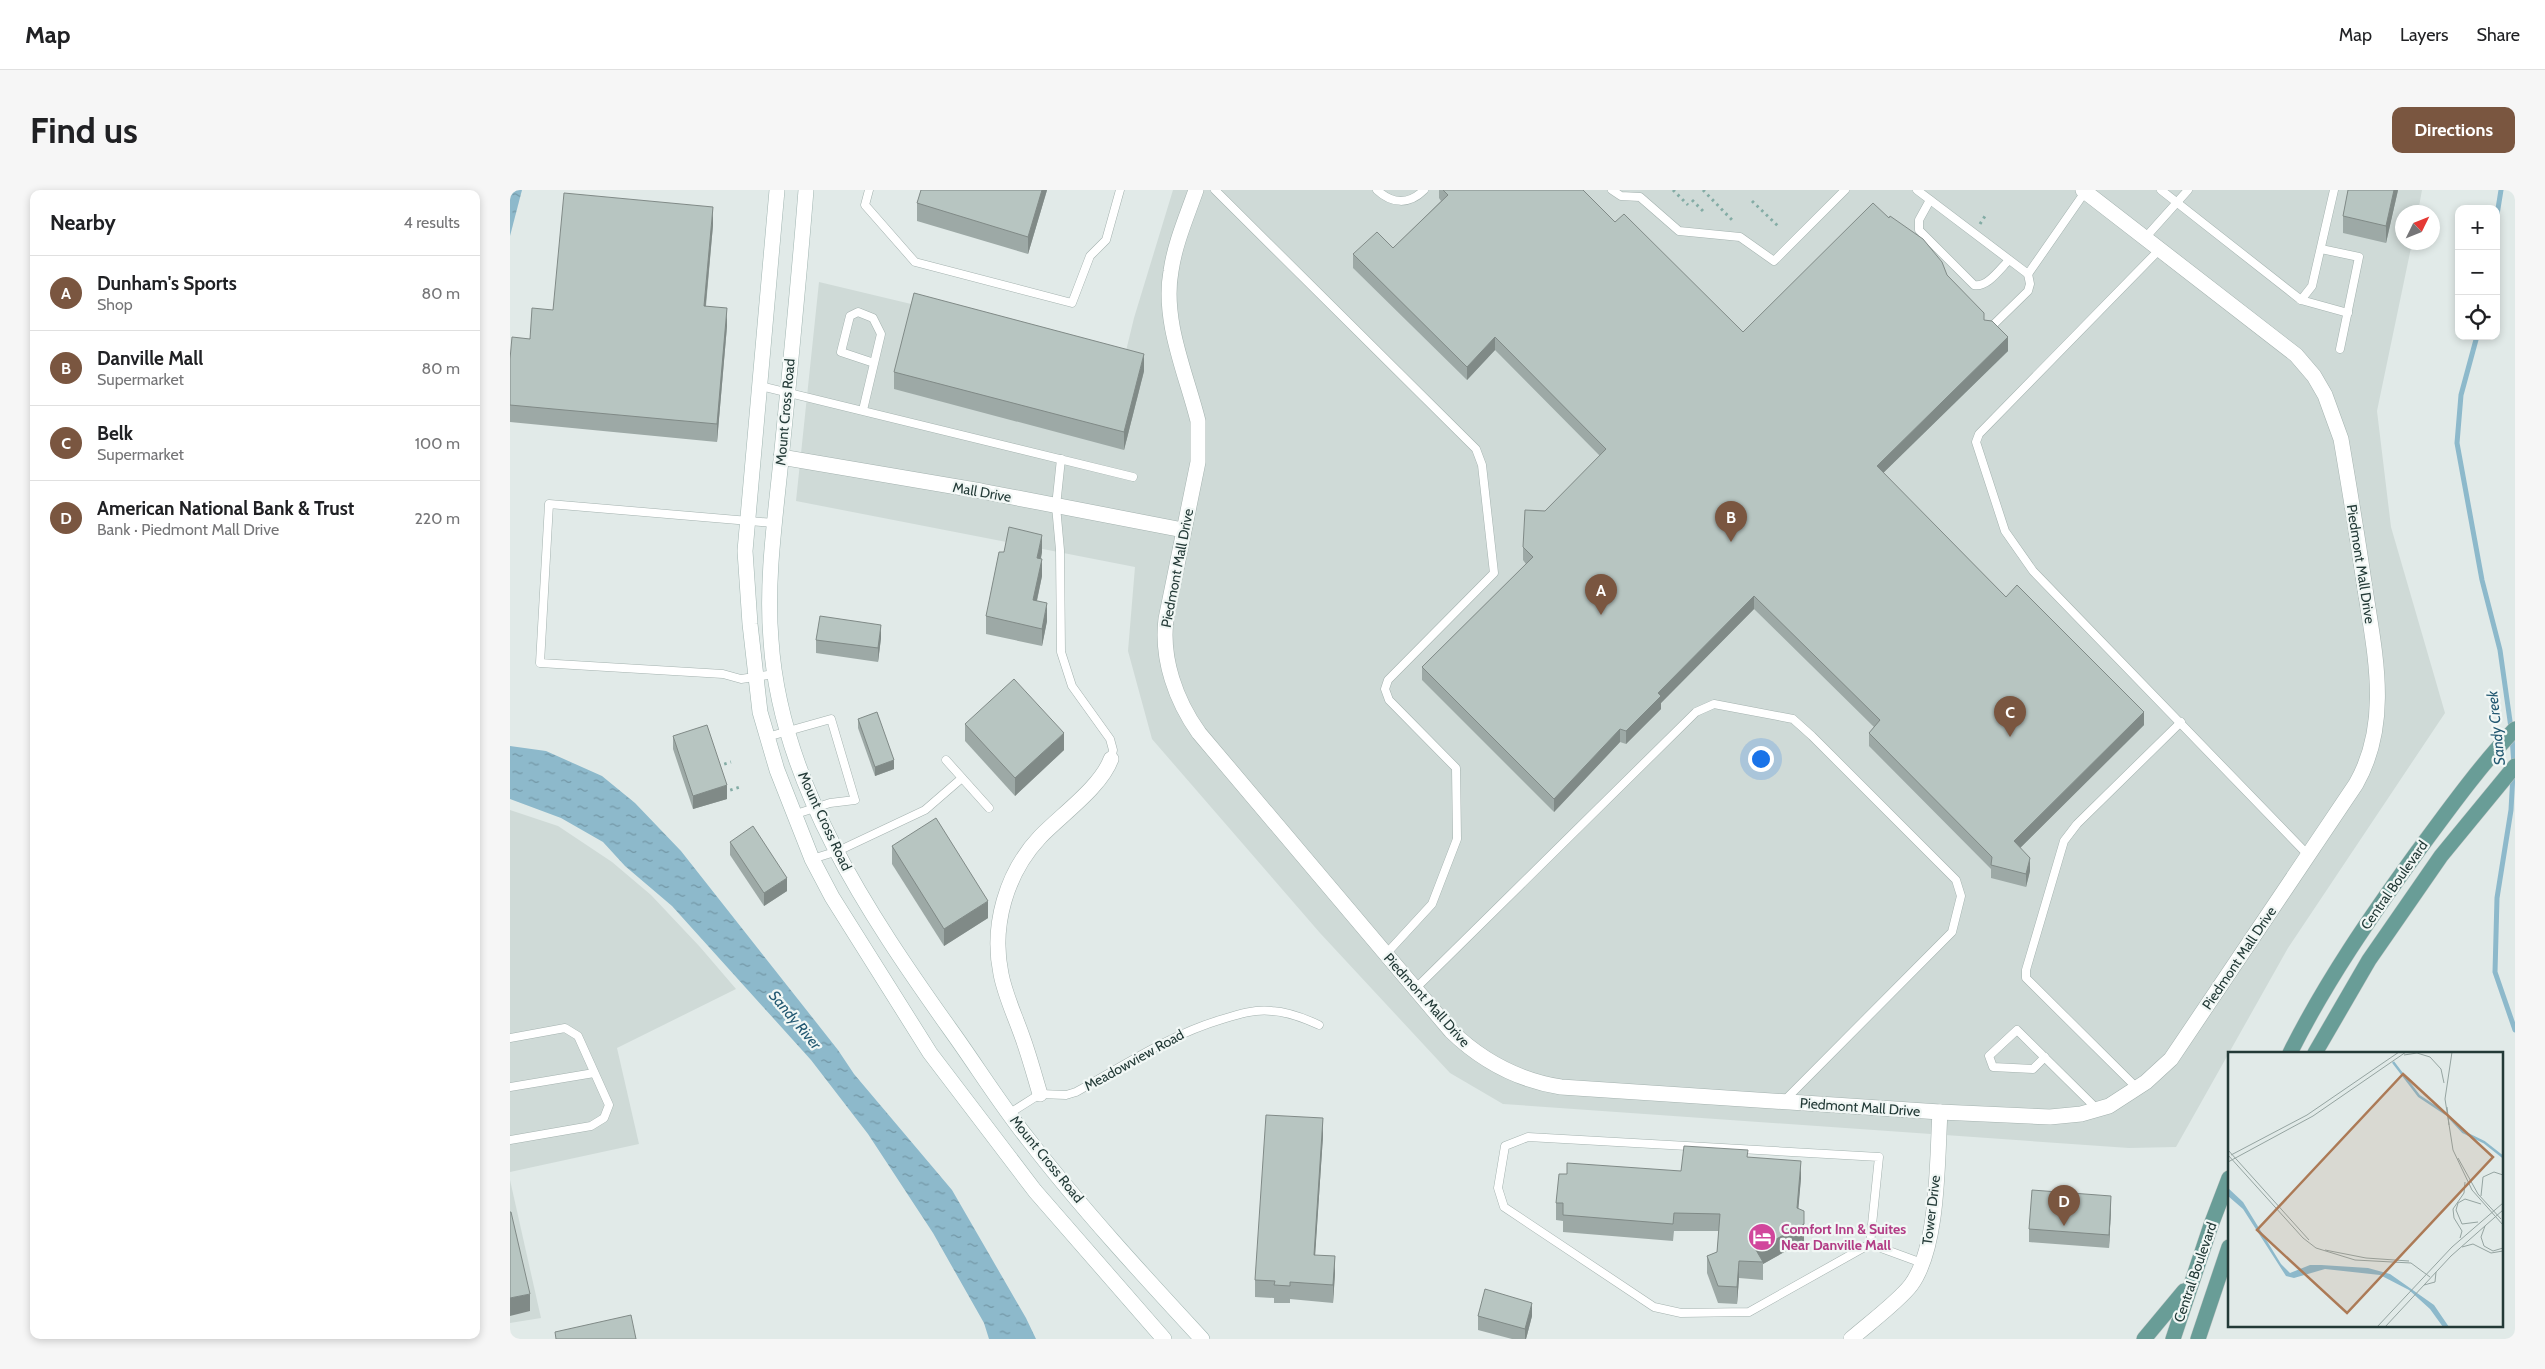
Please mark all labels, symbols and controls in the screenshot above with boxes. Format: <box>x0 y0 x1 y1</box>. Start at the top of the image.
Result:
text: Map <box>25 20 71 49</box>
text: Map <box>2339 24 2372 46</box>
text: Layers <box>2400 24 2449 46</box>
text: Share <box>2477 24 2520 46</box>
button: Directions <box>2392 107 2515 153</box>
text: Find us <box>30 109 138 152</box>
north arrow <box>2395 205 2440 250</box>
map controls <box>2455 205 2500 340</box>
button: + <box>2455 205 2500 250</box>
text: Nearby <box>50 210 116 235</box>
text: 4 results <box>403 213 460 232</box>
button: − <box>2455 250 2500 295</box>
text: Dunham's Sports <box>97 272 237 295</box>
text: A <box>61 284 71 303</box>
text: 80 m <box>422 284 460 303</box>
text: Shop <box>97 295 133 314</box>
button: locate <box>2455 295 2500 340</box>
text: Danville Mall <box>97 347 203 370</box>
street label: Mount Cross Road <box>771 358 799 466</box>
text: B <box>61 359 71 378</box>
text: 80 m <box>422 359 460 378</box>
text: Supermarket <box>97 370 184 389</box>
text: Belk <box>97 422 133 445</box>
text: C <box>61 434 71 453</box>
text: 100 m <box>415 434 460 453</box>
text: Supermarket <box>97 445 184 464</box>
street label: Mall Drive <box>951 478 1013 506</box>
text: American National Bank & Trust <box>97 497 354 520</box>
pin: B <box>1715 501 1747 542</box>
street label: Piedmont Mall Drive <box>2343 503 2379 625</box>
street label: Piedmont Mall Drive <box>1157 507 1197 629</box>
text: D <box>60 509 72 528</box>
text: 220 m <box>414 509 460 528</box>
text: Bank · Piedmont Mall Drive <box>97 520 279 539</box>
pin: A <box>1585 574 1617 615</box>
water label: Sandy Creek <box>2483 689 2509 766</box>
pin: C <box>1994 696 2026 737</box>
your location <box>1748 746 1774 772</box>
street label: Mount Cross Road <box>794 769 856 873</box>
street label: Central Boulevard <box>2357 837 2431 933</box>
street label: Piedmont Mall Drive <box>2198 903 2280 1013</box>
street label: Piedmont Mall Drive <box>1380 949 1474 1051</box>
water label: Sandy River <box>765 987 826 1054</box>
street label: Meadowview Road <box>1081 1025 1187 1095</box>
inset map <box>2228 1052 2502 1326</box>
street label: Piedmont Mall Drive <box>1799 1094 1921 1120</box>
street label: Mount Cross Road <box>1006 1112 1088 1206</box>
street label: Tower Drive <box>1918 1174 1944 1246</box>
pin: D <box>2048 1185 2080 1226</box>
place label: Comfort Inn & Suites Near Danville Mall <box>1781 1220 1906 1254</box>
street label: Central Boulevard <box>2169 1220 2221 1324</box>
hotel icon: Comfort Inn & Suites Near Danville Mall <box>1747 1222 1777 1252</box>

